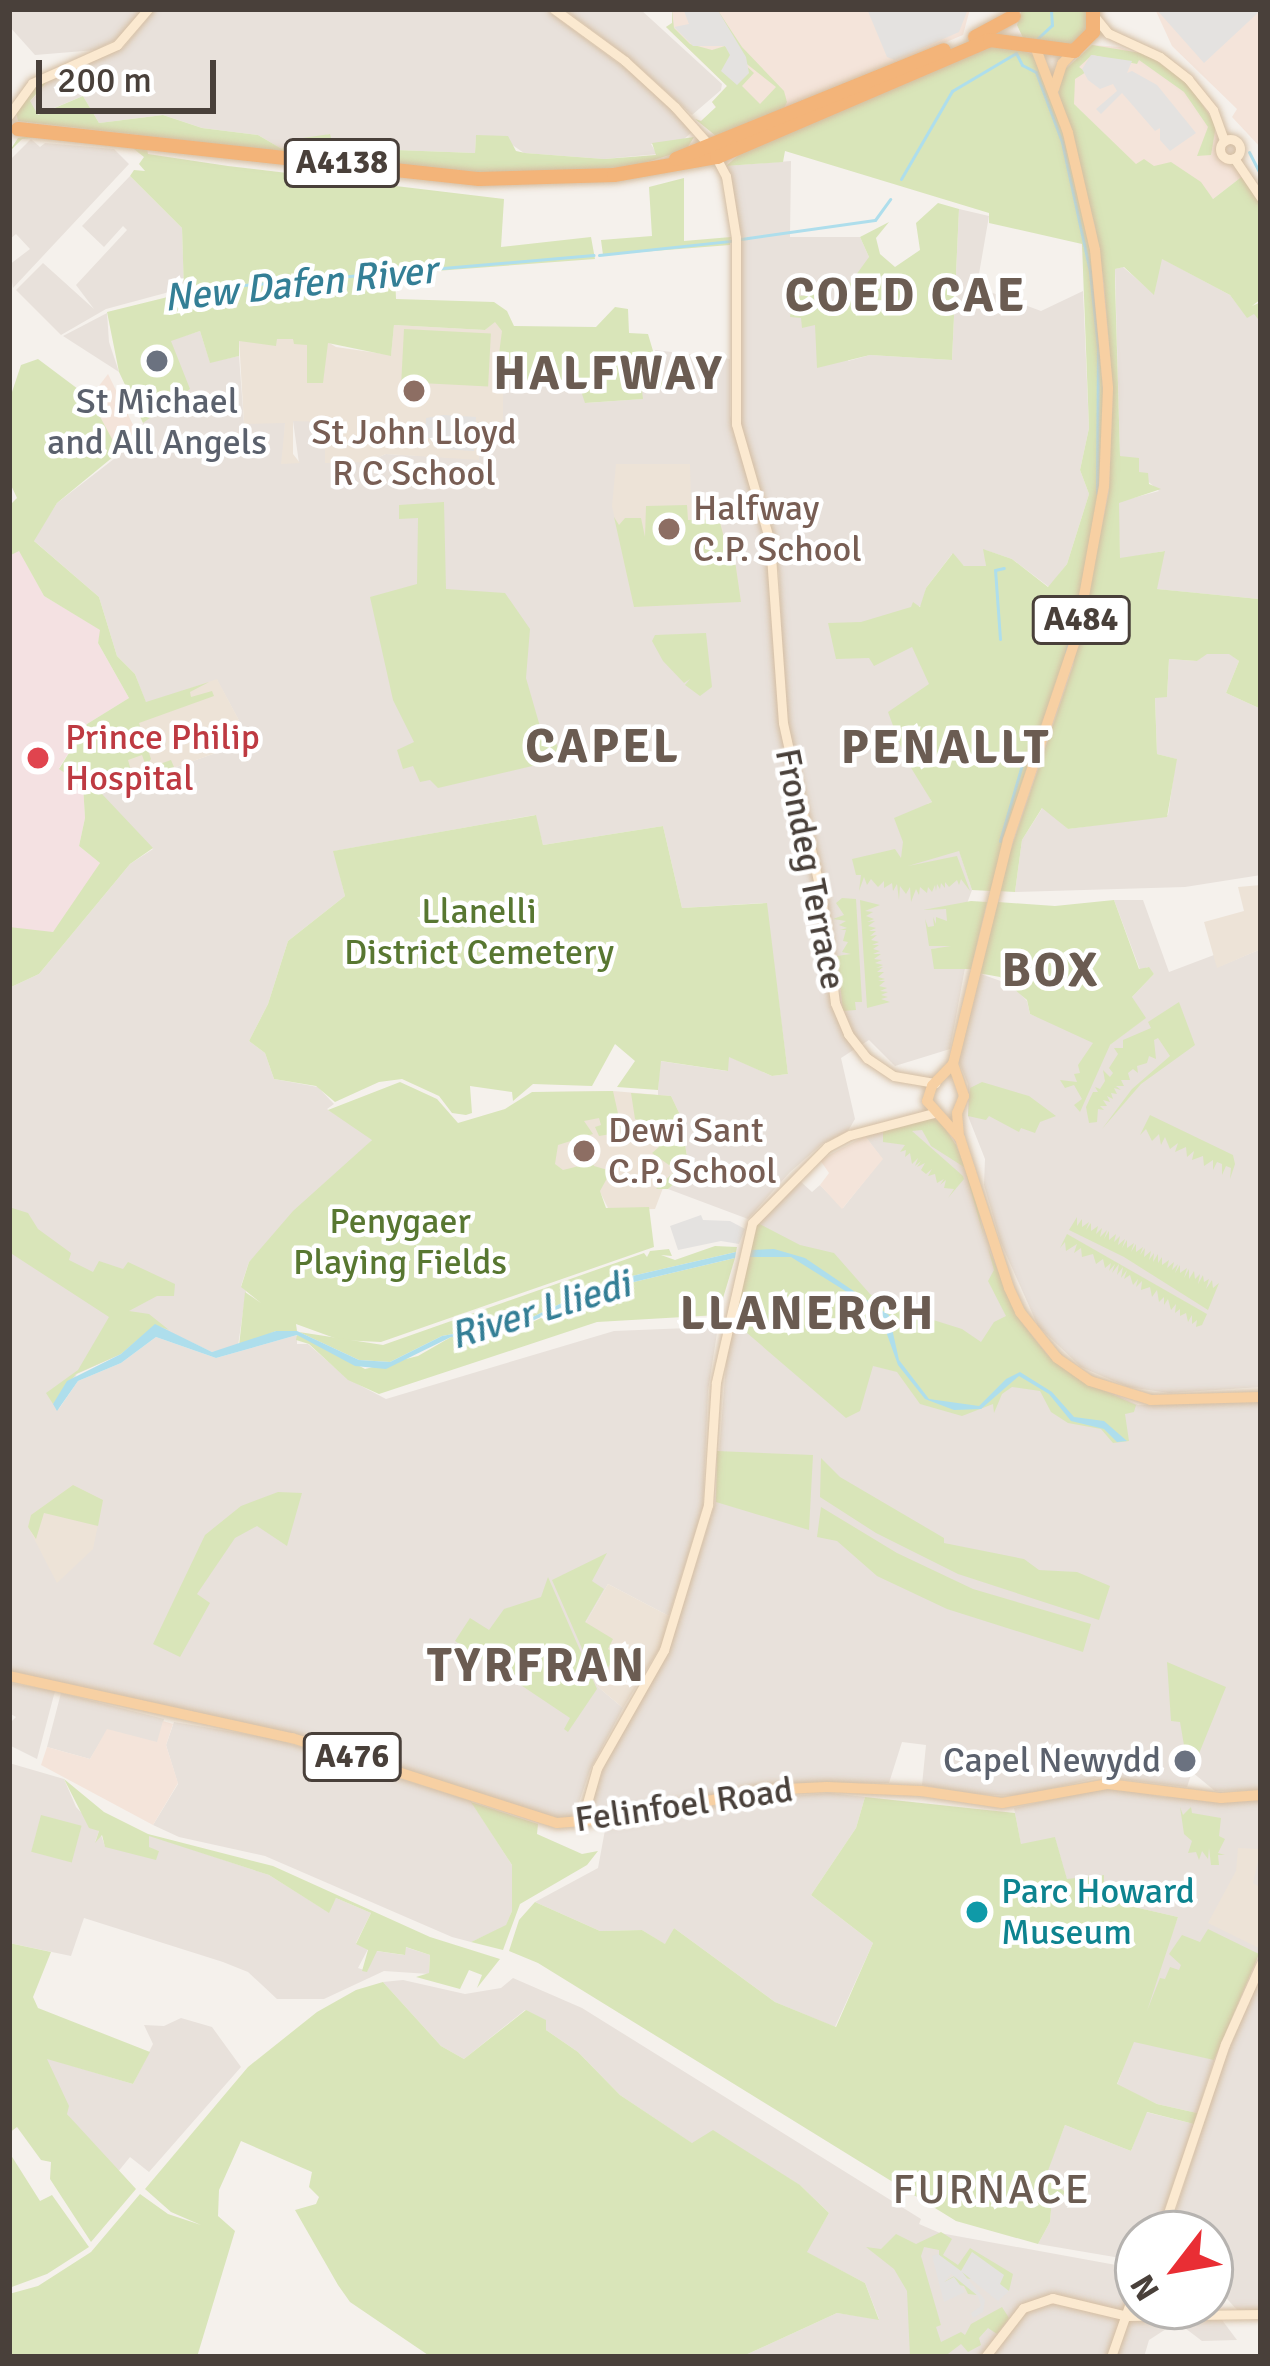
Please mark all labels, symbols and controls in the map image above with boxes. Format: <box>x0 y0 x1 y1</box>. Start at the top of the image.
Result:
scale bar <box>42 36 222 110</box>
text: 200 m <box>57 58 152 103</box>
road number: A4138 <box>282 136 402 190</box>
water label: New Dafen River <box>161 246 439 322</box>
district label: COED CAE <box>785 267 1027 325</box>
district label: HALFWAY <box>493 345 725 403</box>
marker: St Michael and All Angels <box>144 348 170 374</box>
marker: St John Lloyd R C School <box>401 378 427 404</box>
place label: St Michael and All Angels <box>47 379 267 464</box>
place label: St John Lloyd R C School <box>312 410 516 495</box>
place label: Halfway C.P. School <box>693 486 862 571</box>
marker: Halfway C.P. School <box>656 516 682 542</box>
road number: A484 <box>1030 593 1132 647</box>
place label: Prince Philip Hospital <box>65 715 260 800</box>
district label: CAPEL <box>525 718 681 776</box>
district label: PENALLT <box>841 719 1051 777</box>
marker: Prince Philip Hospital <box>22 742 54 774</box>
street label: Frondeg Terrace <box>765 745 855 993</box>
park label: Llanelli District Cemetery <box>344 889 614 974</box>
district label: BOX <box>1002 942 1100 1000</box>
place label: Dewi Sant C.P. School <box>608 1108 777 1193</box>
marker: Dewi Sant C.P. School <box>571 1138 597 1164</box>
park label: Penygaer Playing Fields <box>293 1199 507 1284</box>
water label: River Lliedi <box>444 1260 636 1360</box>
district label: LLANERCH <box>680 1285 936 1343</box>
district label: TYRFRAN <box>427 1637 647 1695</box>
road number: A476 <box>301 1730 403 1784</box>
place label: Capel Newydd <box>943 1739 1161 1783</box>
marker: Capel Newydd <box>1172 1748 1198 1774</box>
street label: Felinfoel Road <box>572 1768 796 1842</box>
place label: Parc Howard Museum <box>1001 1869 1195 1954</box>
marker: Parc Howard Museum <box>964 1899 990 1925</box>
district label: FURNACE <box>892 2165 1092 2215</box>
north arrow <box>1114 2210 1234 2330</box>
text: N <box>1122 2267 1169 2308</box>

